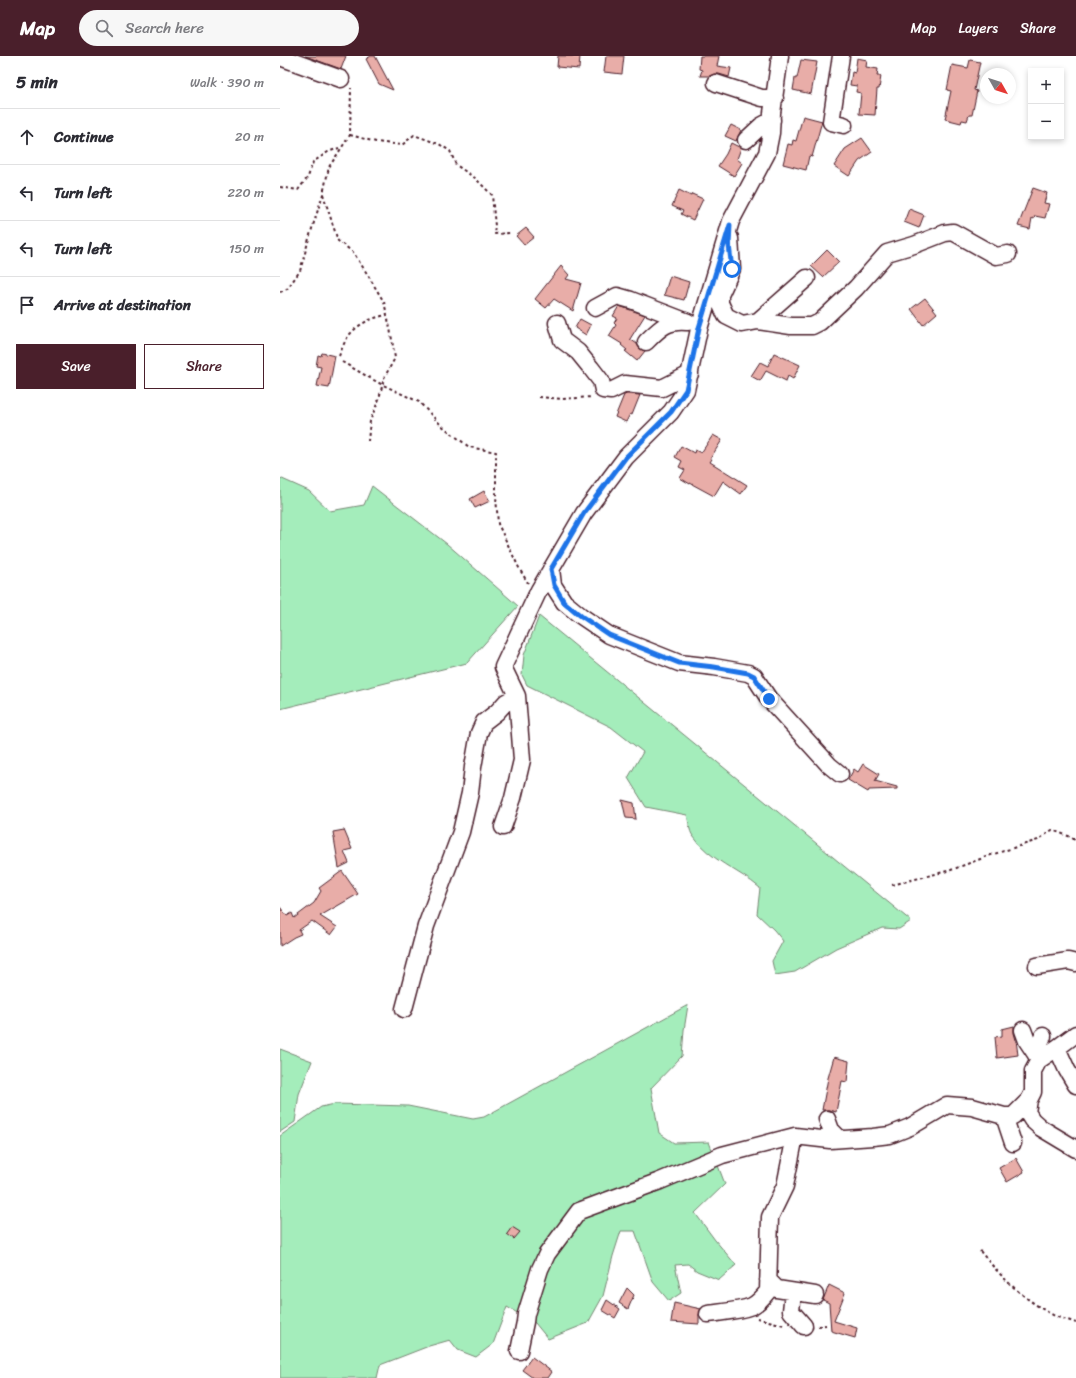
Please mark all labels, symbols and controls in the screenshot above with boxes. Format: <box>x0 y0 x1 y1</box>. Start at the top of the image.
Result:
search box <box>79 10 359 46</box>
text: Map <box>20 12 55 45</box>
text: Search here <box>125 15 204 41</box>
text: Map <box>911 16 936 41</box>
text: Layers <box>958 16 998 41</box>
text: Share <box>1020 16 1056 41</box>
icon: search <box>93 17 115 39</box>
text: 5 min <box>16 67 58 97</box>
north arrow <box>980 68 1016 104</box>
map controls <box>1028 68 1064 140</box>
button: + <box>1028 68 1064 104</box>
text: Walk · 390 m <box>190 71 264 94</box>
button: − <box>1028 104 1064 140</box>
text: Continue <box>54 124 114 150</box>
text: 20 m <box>235 125 264 148</box>
icon: ahead <box>16 126 38 148</box>
text: Turn left <box>54 180 112 206</box>
text: 220 m <box>227 181 264 204</box>
icon: left <box>16 182 38 204</box>
text: Turn left <box>54 236 112 262</box>
text: 150 m <box>229 237 264 260</box>
icon: left <box>16 238 38 260</box>
route start <box>723 260 741 278</box>
text: Arrive at destination <box>54 292 191 318</box>
icon: arrive <box>16 294 38 316</box>
button: Save <box>16 344 136 389</box>
button: Share <box>144 344 264 389</box>
route end <box>760 690 778 708</box>

